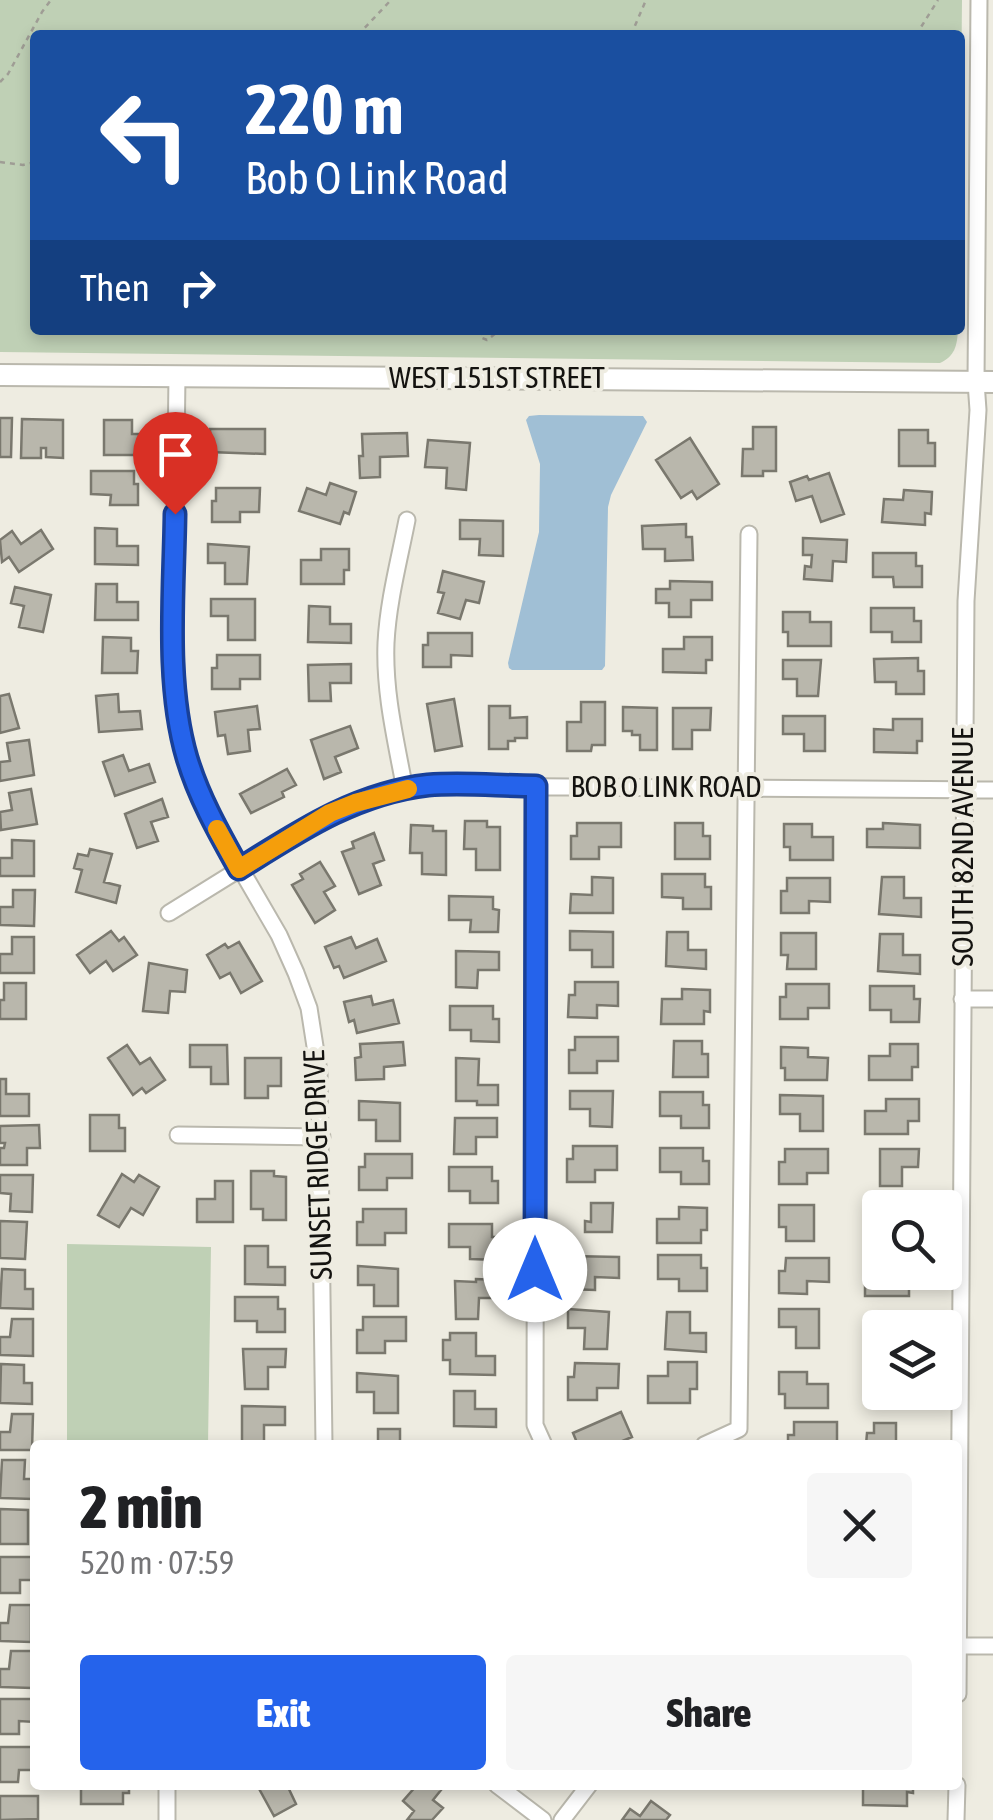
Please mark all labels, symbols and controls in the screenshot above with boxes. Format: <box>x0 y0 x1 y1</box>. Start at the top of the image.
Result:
text: 220 m <box>245 69 404 149</box>
icon: left <box>80 70 210 200</box>
text: Bob O Link Road <box>245 152 509 204</box>
icon: right <box>170 260 225 315</box>
text: Then <box>80 266 150 309</box>
street label: WEST 151ST STREET <box>389 360 605 394</box>
pin <box>133 412 218 515</box>
icon: arrive <box>148 427 203 482</box>
street label: SOUTH 82ND AVENUE <box>945 727 979 967</box>
street label: BOB O LINK ROAD <box>570 769 762 803</box>
street label: SUNSET RIDGE DRIVE <box>296 1049 338 1280</box>
map controls <box>862 1190 962 1410</box>
button: search <box>862 1190 962 1290</box>
position arrow <box>483 1218 587 1322</box>
button: layers <box>862 1310 962 1410</box>
text: 2 min <box>80 1472 203 1541</box>
button: close <box>807 1473 912 1578</box>
text: 520 m · 07:59 <box>80 1544 234 1581</box>
button: Exit <box>80 1655 486 1770</box>
button: Share <box>506 1655 912 1770</box>

